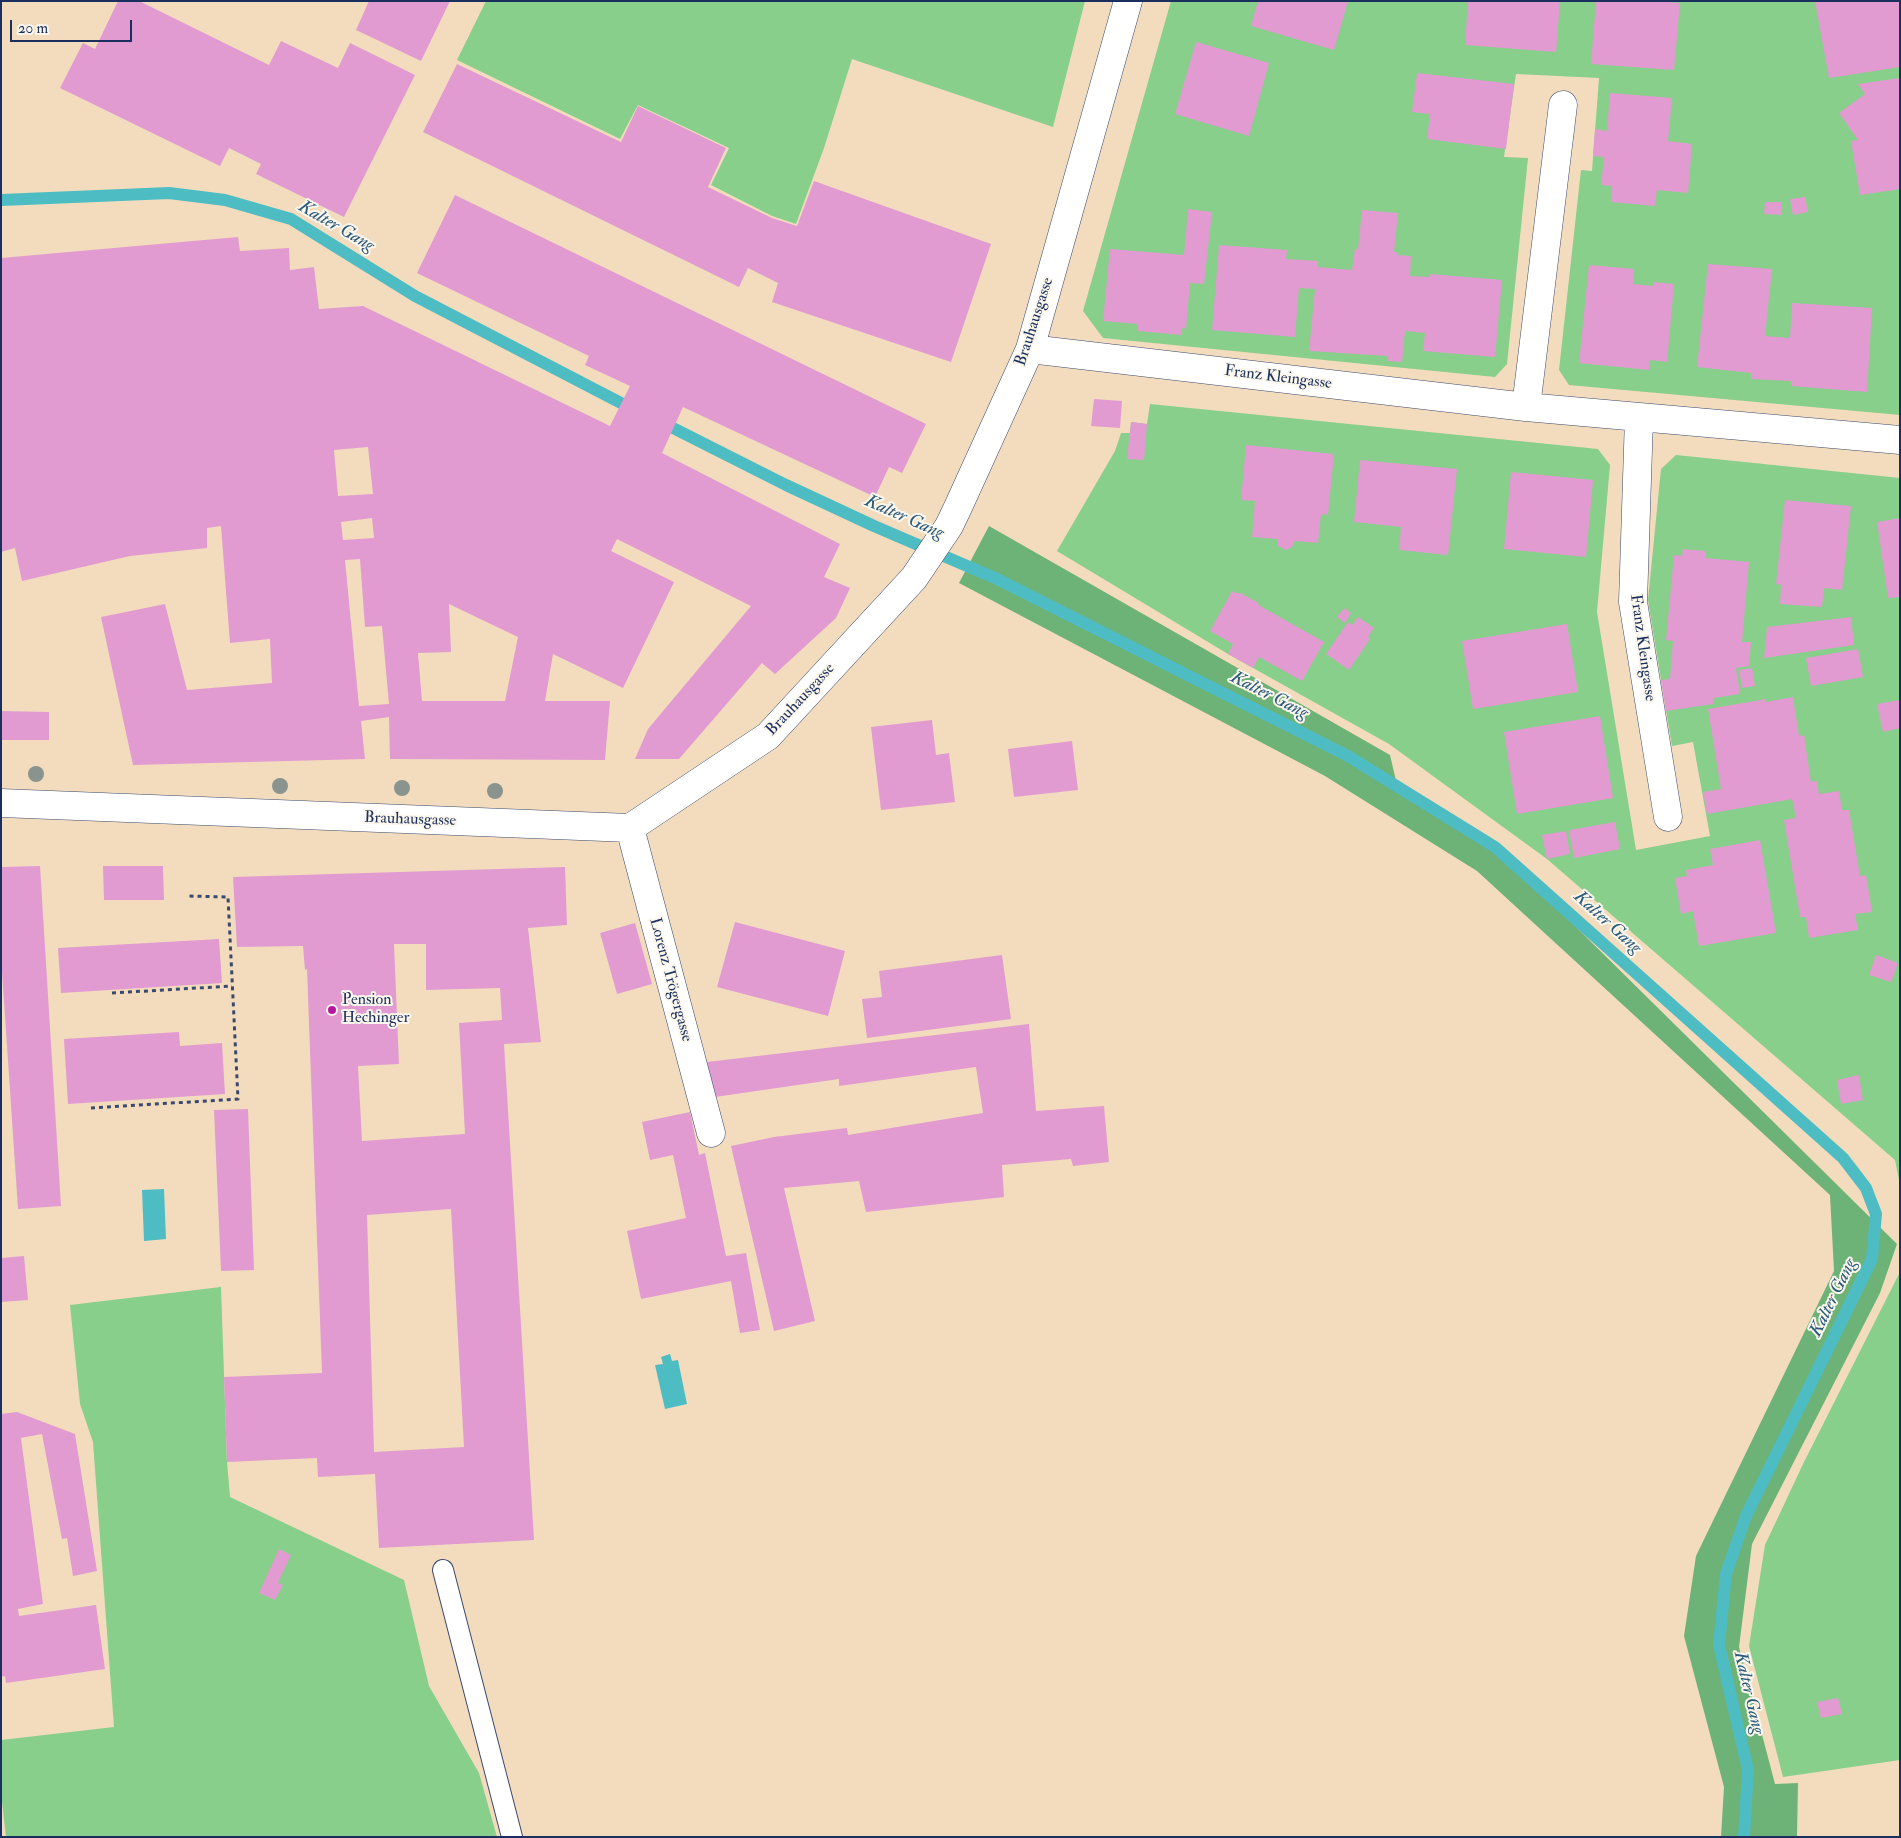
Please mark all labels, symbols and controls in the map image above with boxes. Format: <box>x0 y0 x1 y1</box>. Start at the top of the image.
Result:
scale bar <box>12 10 135 42</box>
text: 20 m <box>18 19 48 38</box>
water label: Kalter Gang <box>294 197 378 257</box>
street label: Brauhausgasse <box>1012 275 1058 369</box>
street label: Franz Kleingasse <box>1223 362 1333 394</box>
water label: Kalter Gang <box>861 491 947 545</box>
street label: Franz Kleingasse <box>1625 593 1659 703</box>
street label: Brauhausgasse <box>763 660 839 740</box>
water label: Kalter Gang <box>1227 667 1311 725</box>
street label: Brauhausgasse <box>364 809 456 831</box>
water label: Kalter Gang <box>1569 887 1645 959</box>
street label: Lorenz Trögergasse <box>644 916 696 1044</box>
place label: Pension Hechinger <box>342 991 410 1029</box>
marker: Pension Hechinger <box>326 1004 338 1016</box>
water label: Kalter Gang <box>1806 1256 1862 1340</box>
water label: Kalter Gang <box>1728 1650 1768 1736</box>

